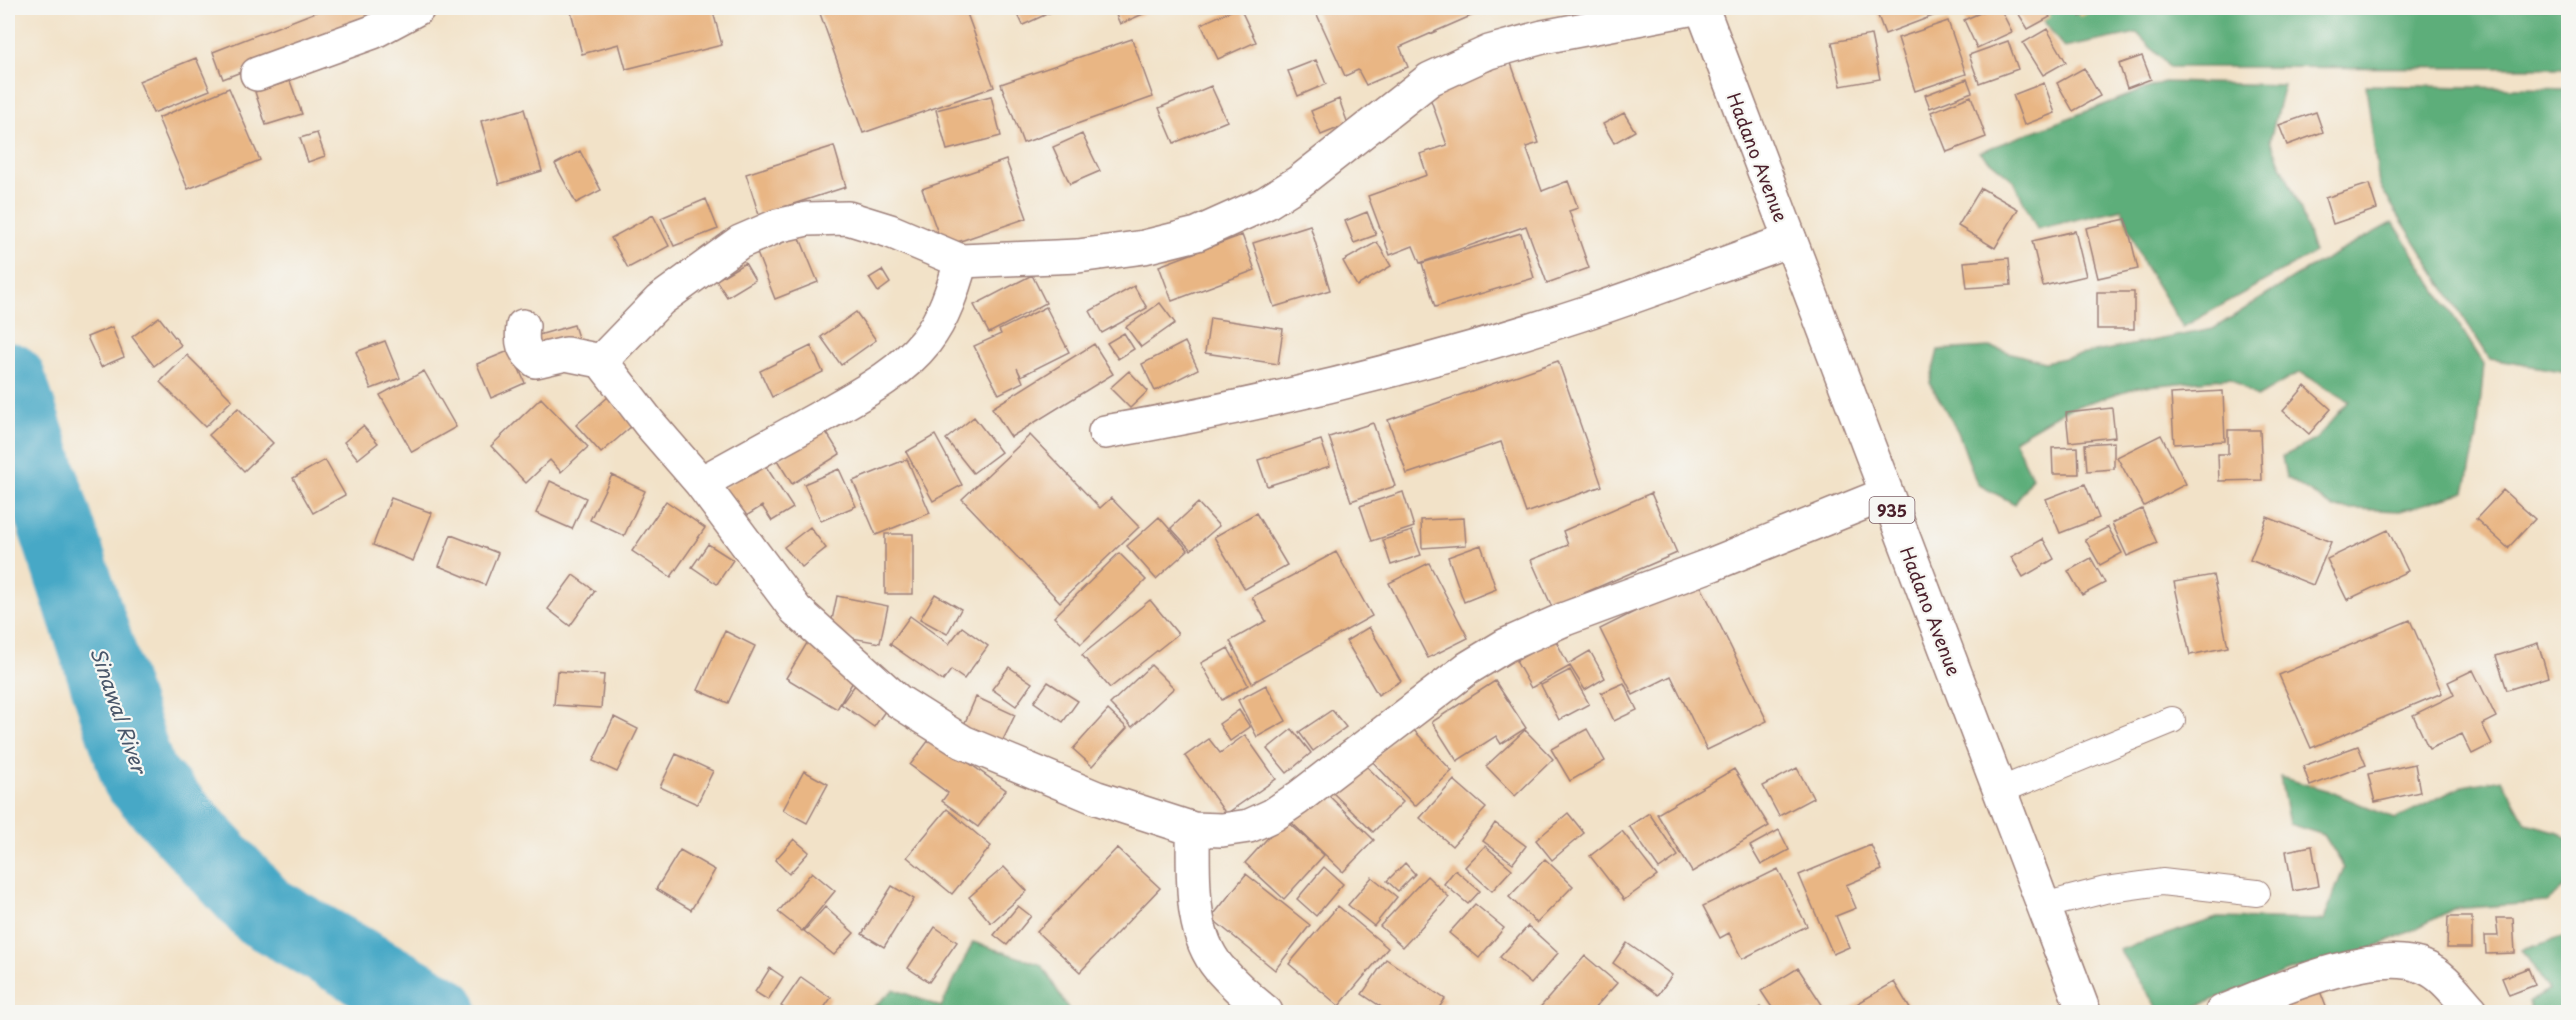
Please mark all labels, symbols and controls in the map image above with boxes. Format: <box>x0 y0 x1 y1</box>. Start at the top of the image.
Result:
street label: Hadano Avenue <box>1721 88 1795 226</box>
road number: 935 <box>1870 497 1914 523</box>
street label: Hadano Avenue <box>1894 542 1968 680</box>
water label: Sinawal River <box>83 643 155 780</box>

